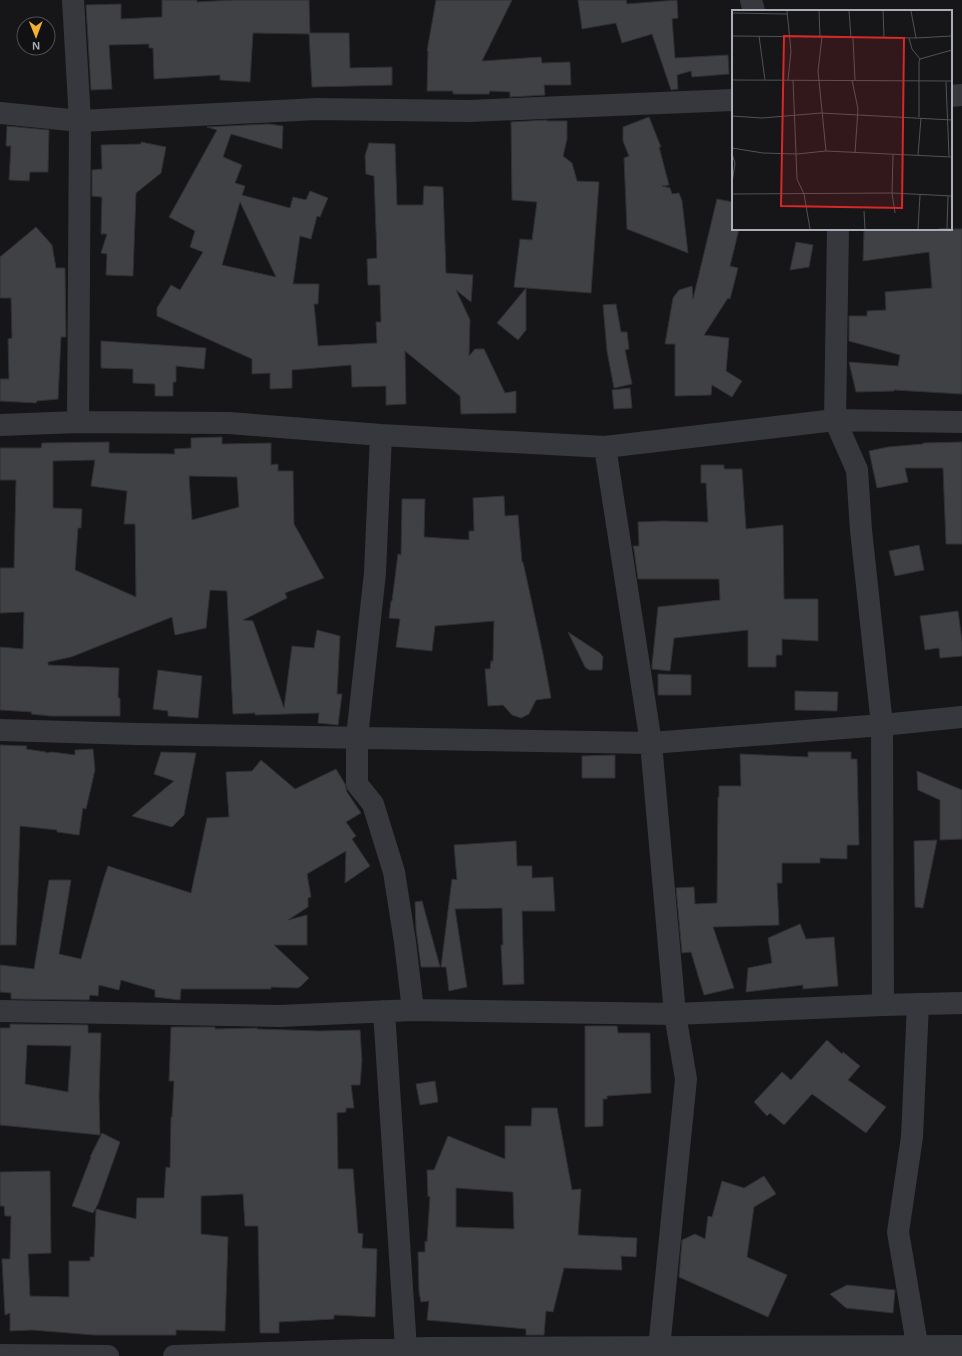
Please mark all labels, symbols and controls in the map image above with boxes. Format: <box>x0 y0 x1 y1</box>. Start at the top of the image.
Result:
inset map <box>732 10 952 230</box>
north arrow <box>16 16 56 56</box>
text: N <box>32 40 40 52</box>

